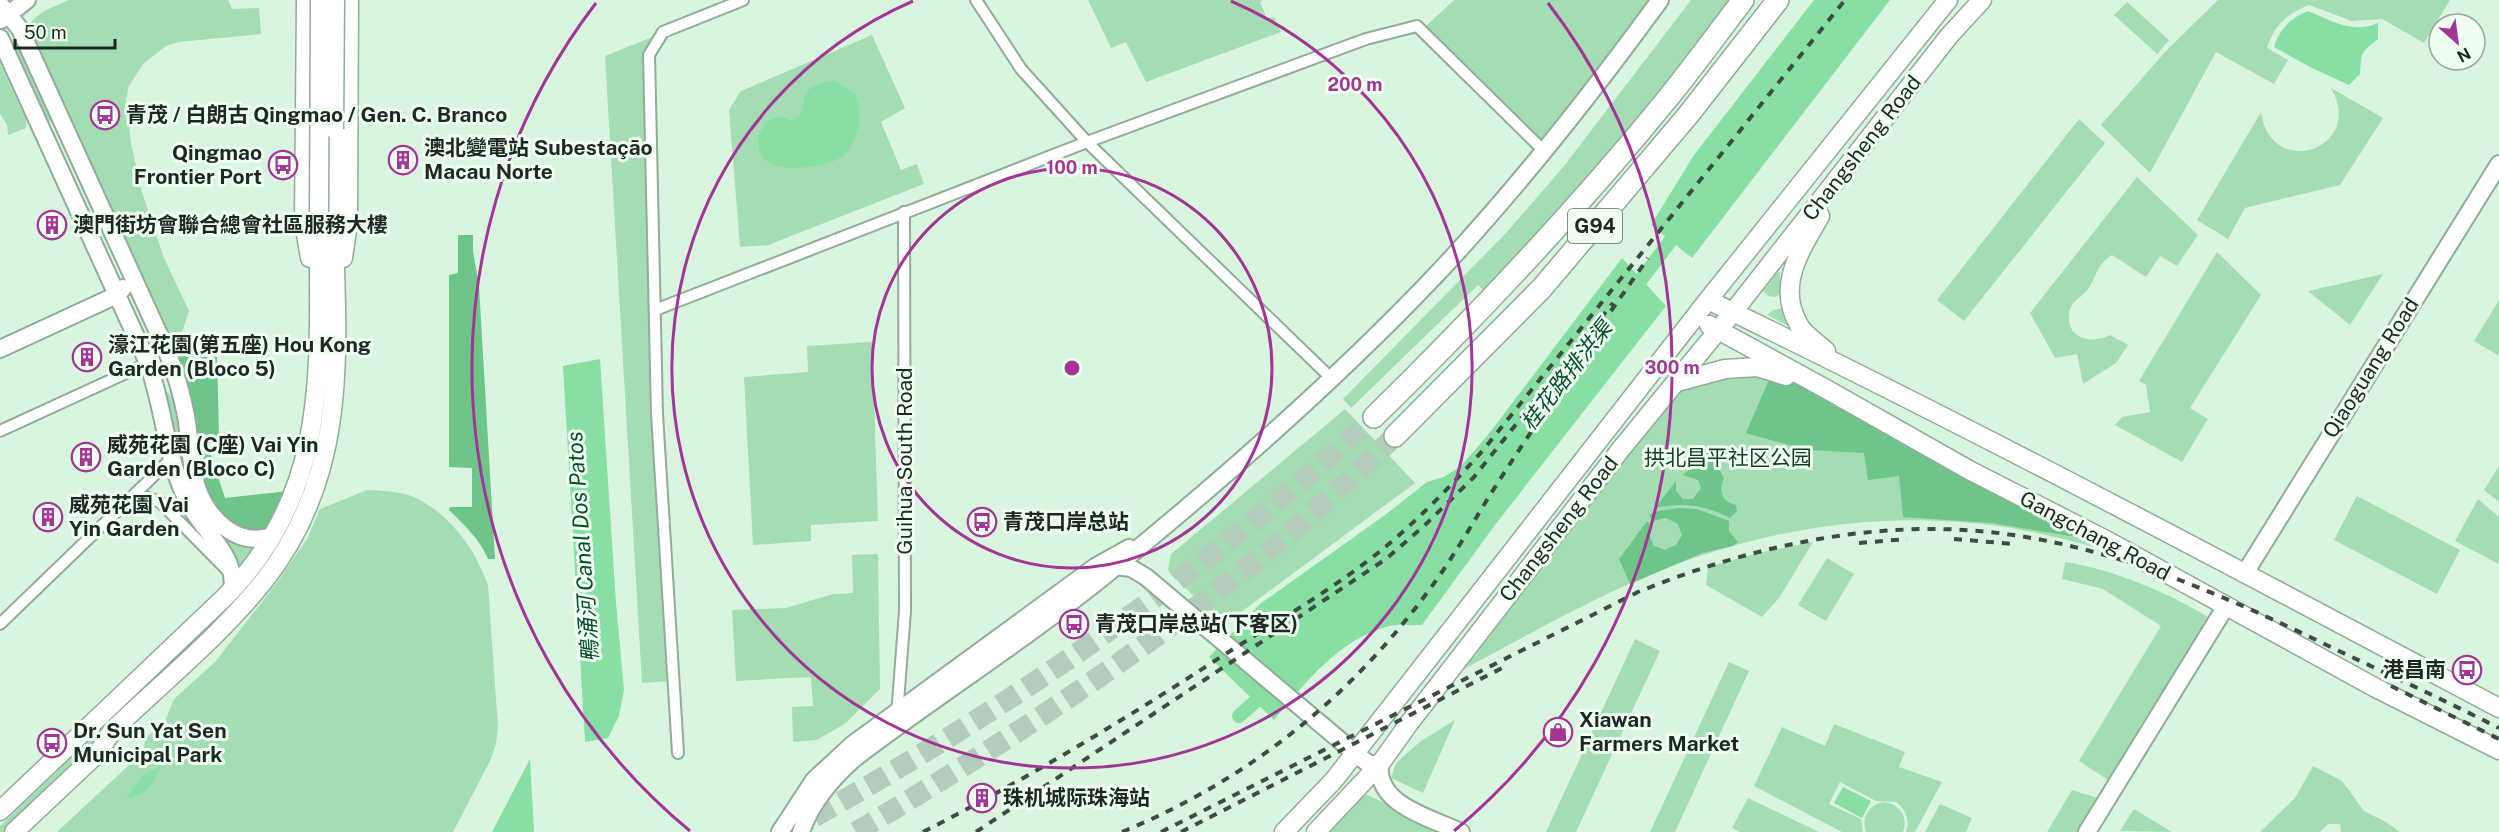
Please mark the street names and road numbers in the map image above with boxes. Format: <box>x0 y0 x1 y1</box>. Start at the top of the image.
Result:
street label: Changsheng Road <box>1797 70 1926 225</box>
road number: G94 <box>1568 209 1622 243</box>
street label: Qiaoguang Road <box>2317 293 2424 443</box>
street label: Guihua South Road <box>892 367 917 555</box>
street label: Changsheng Road <box>1494 451 1623 606</box>
street label: Gangchang Road <box>2016 485 2175 586</box>

